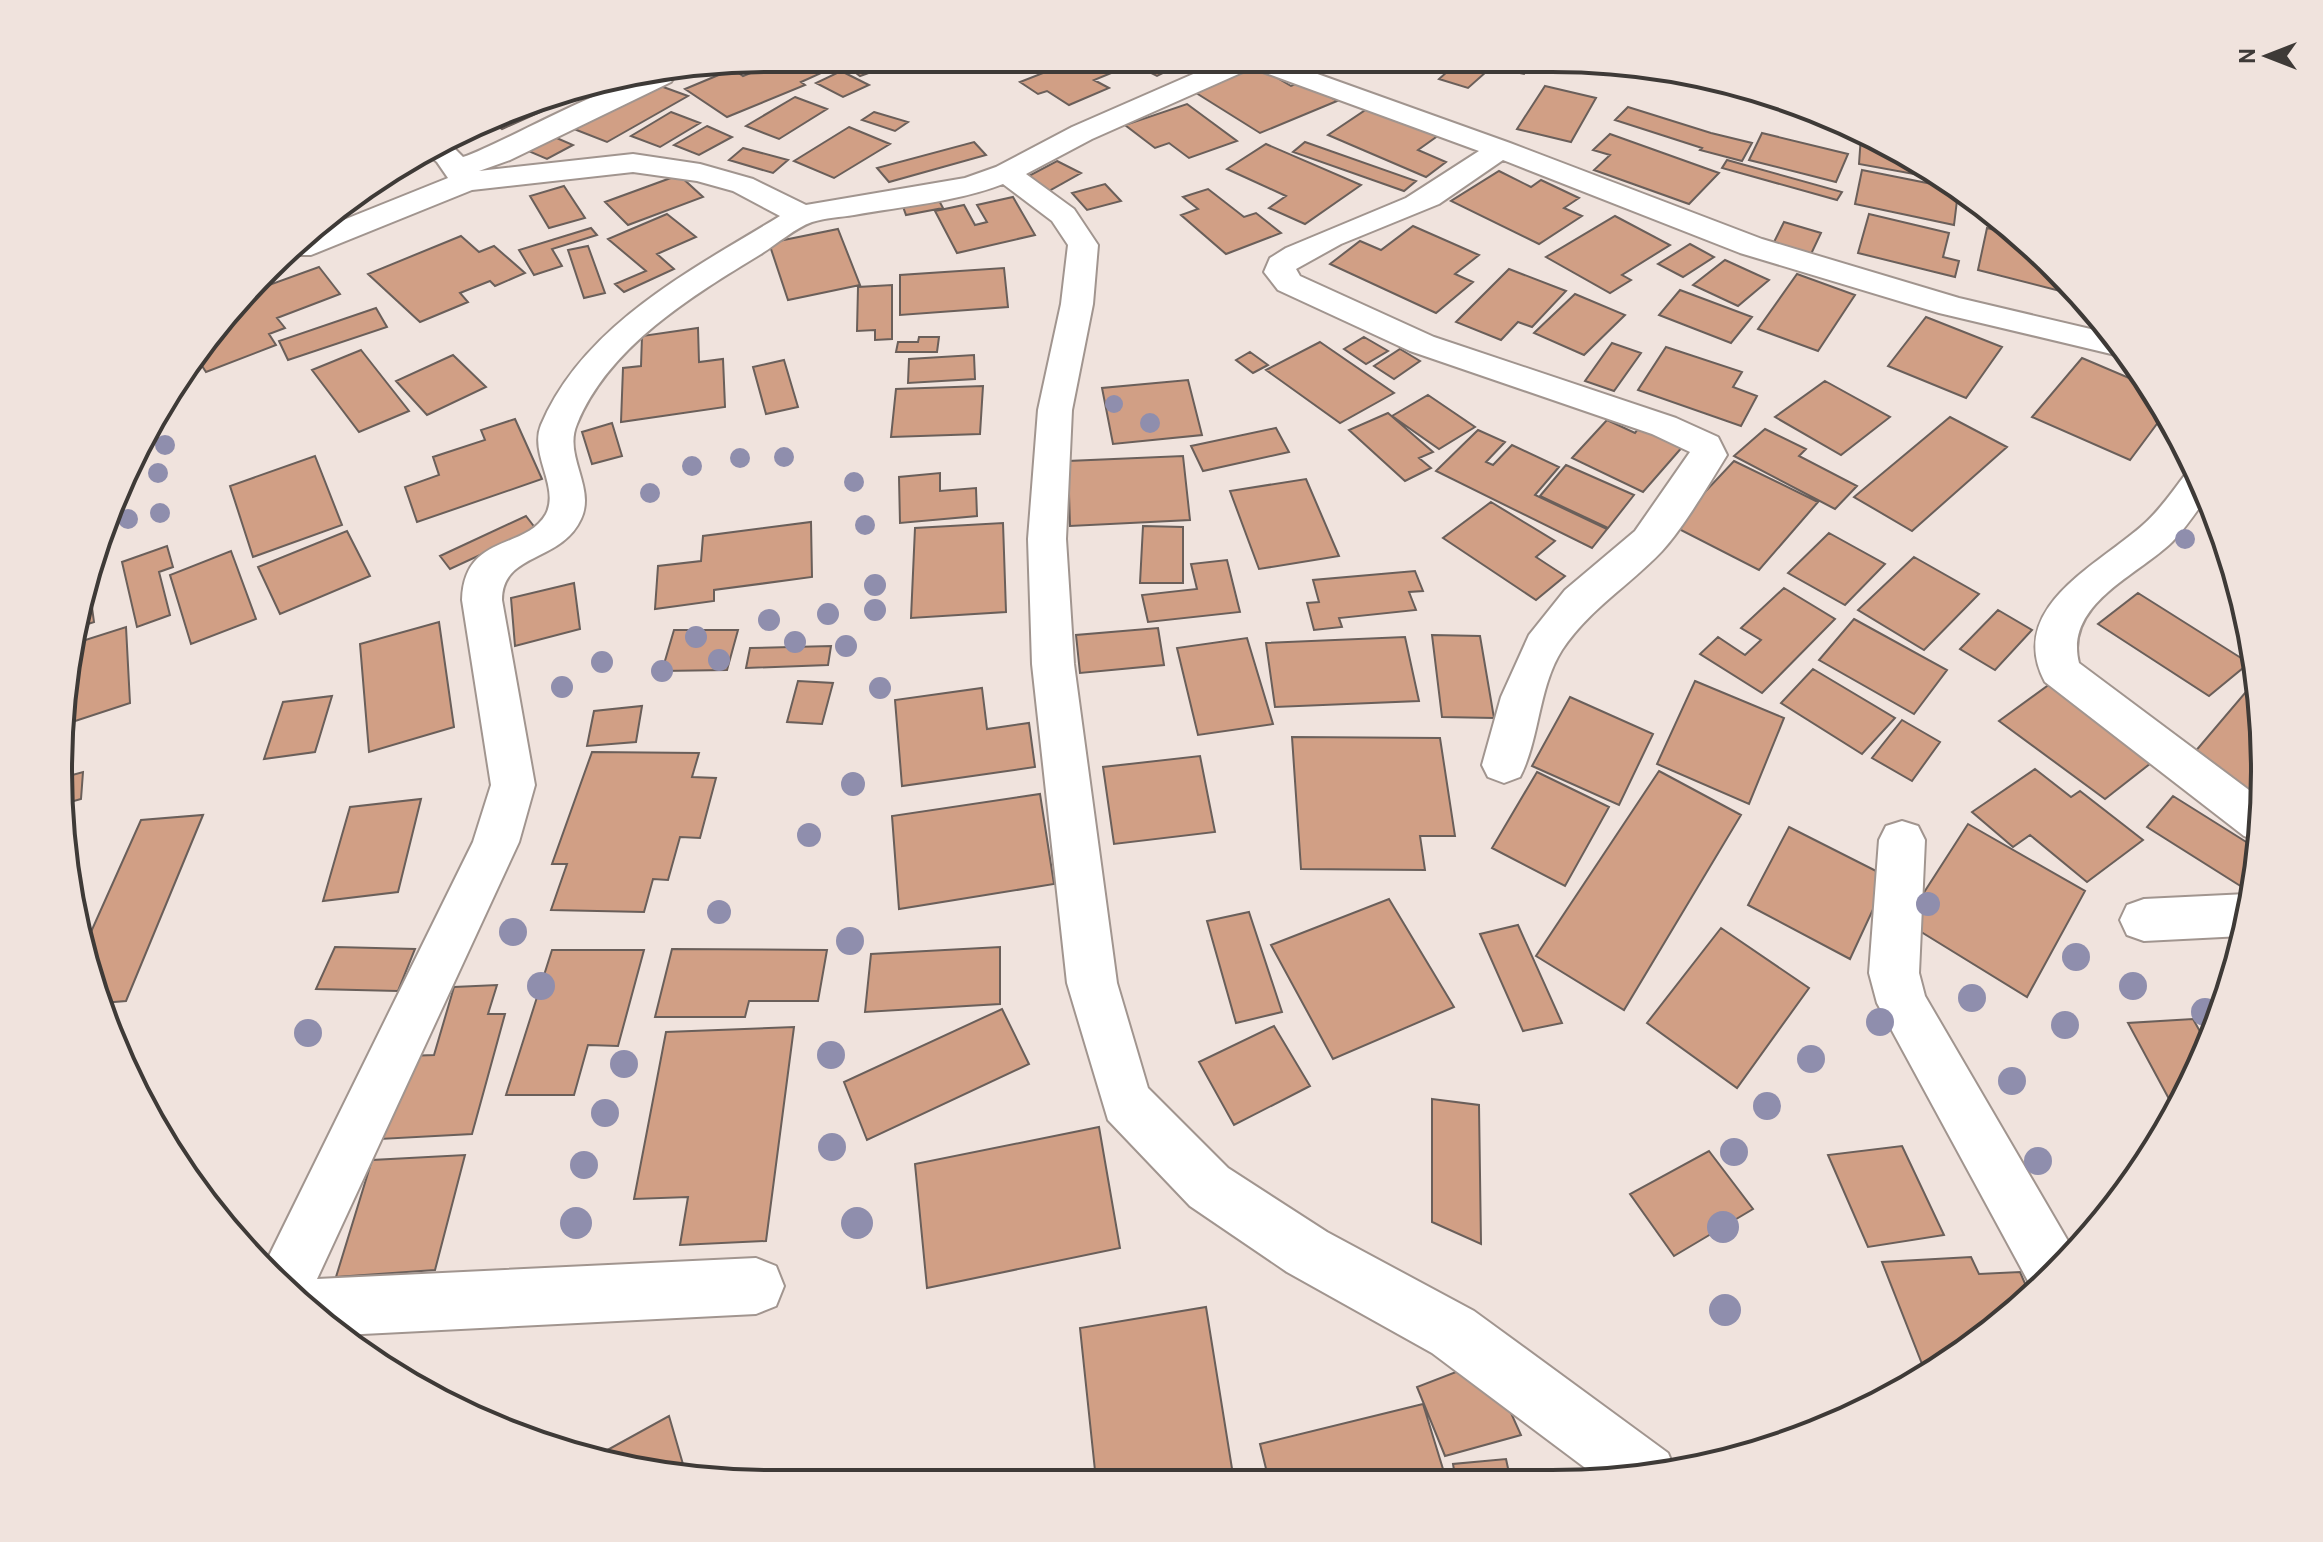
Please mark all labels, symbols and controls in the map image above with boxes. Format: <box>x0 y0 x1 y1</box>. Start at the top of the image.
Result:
north arrow <box>2227 16 2307 96</box>
text: N <box>2235 48 2260 64</box>

